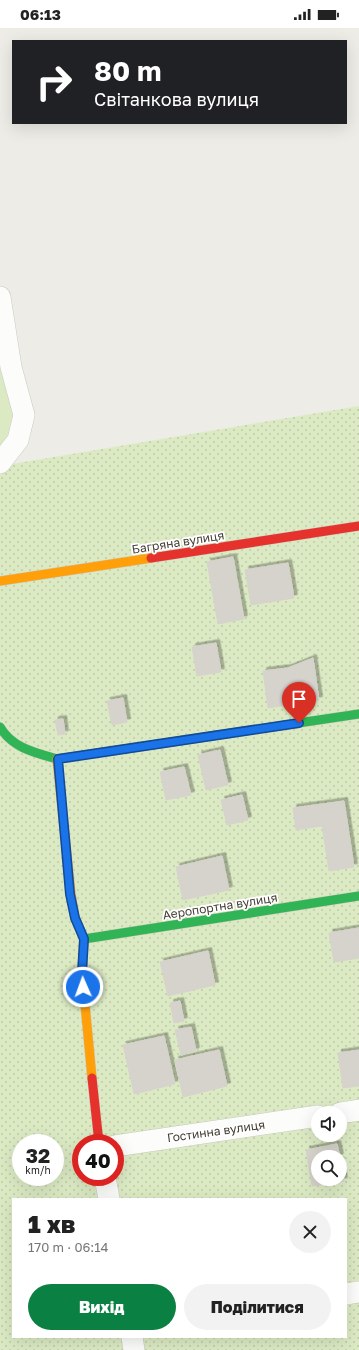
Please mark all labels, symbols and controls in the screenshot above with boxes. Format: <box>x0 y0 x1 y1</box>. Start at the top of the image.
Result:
text: 06:13 <box>20 5 61 23</box>
text: 80 m <box>94 54 162 87</box>
icon: right <box>28 56 80 108</box>
text: Світанкова вулиця <box>94 88 259 110</box>
street label: Багряна вулиця <box>131 527 225 557</box>
pin <box>282 682 316 723</box>
icon: arrive <box>288 688 310 710</box>
street label: Аеропортна вулиця <box>162 890 278 922</box>
position arrow <box>62 966 104 1008</box>
map controls <box>311 1106 347 1186</box>
button: sound <box>311 1106 347 1142</box>
street label: Гостинна вулиця <box>166 1117 266 1145</box>
speed limit sign: 40 <box>72 1134 124 1186</box>
text: 32 <box>26 1143 50 1167</box>
button: search <box>311 1150 347 1186</box>
text: km/h <box>25 1164 51 1176</box>
text: 1 хв <box>28 1209 75 1238</box>
button: close <box>289 1211 331 1253</box>
text: 170 m · 06:14 <box>28 1239 108 1255</box>
button: Вихід <box>28 1284 176 1330</box>
button: Поділитися <box>184 1284 331 1330</box>

